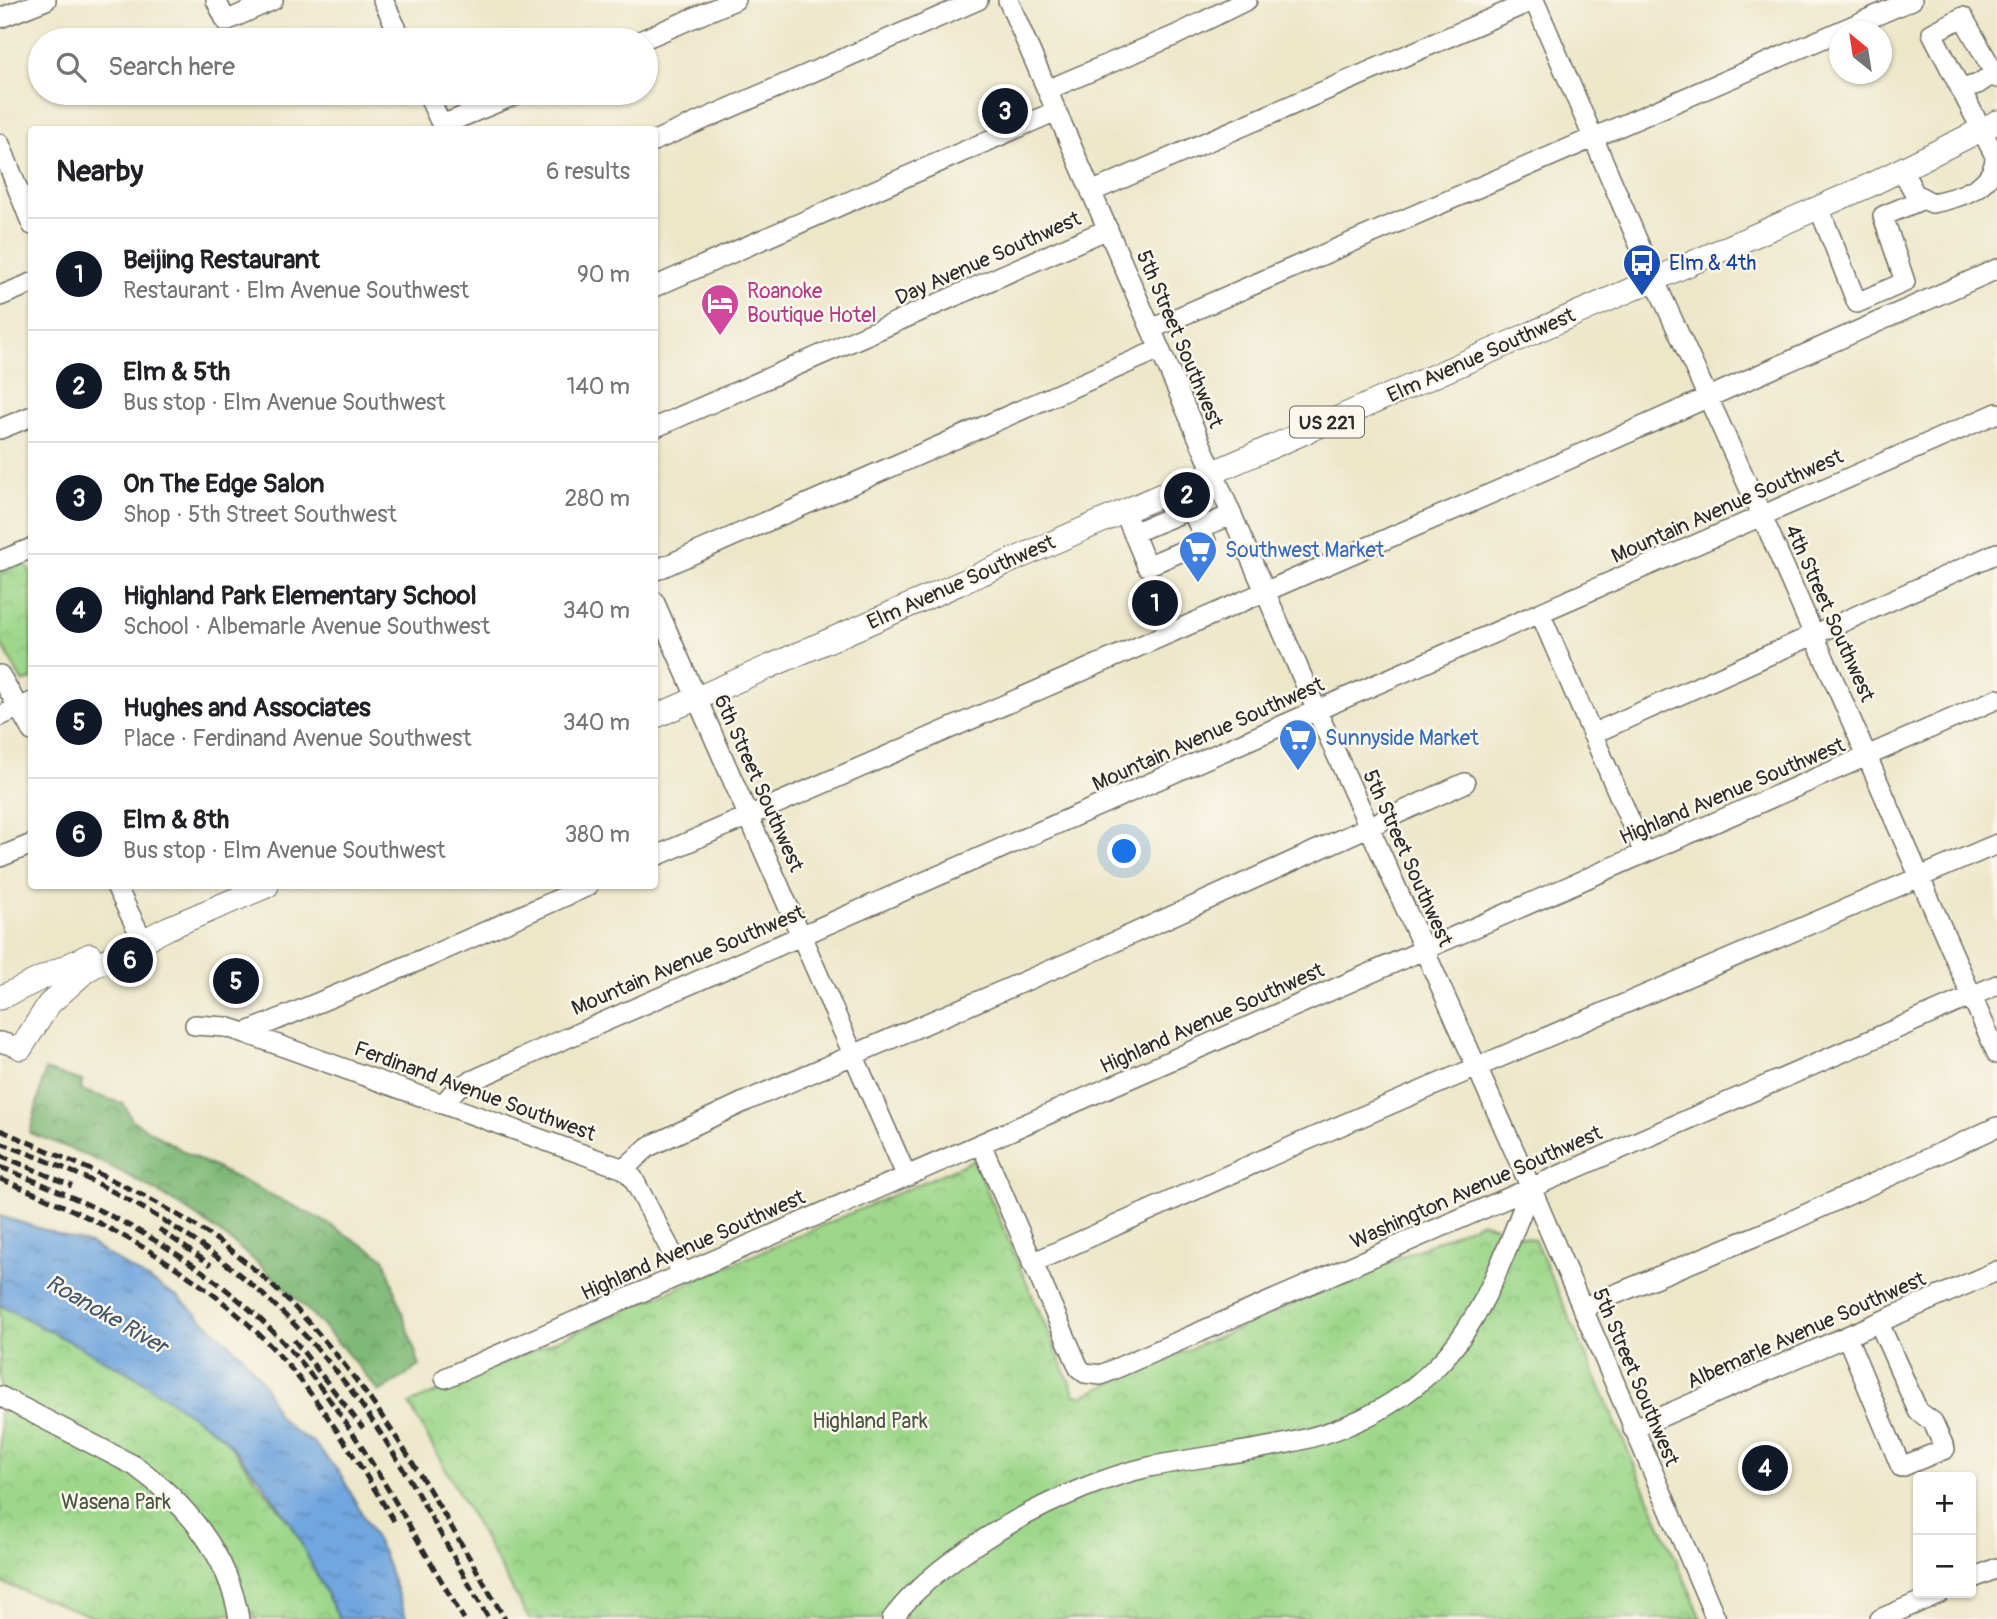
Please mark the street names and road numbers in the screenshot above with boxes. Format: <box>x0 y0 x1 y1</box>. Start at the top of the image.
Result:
street label: Day Avenue Southwest <box>891 205 1086 312</box>
street label: 5th Street Southwest <box>1130 246 1229 433</box>
street label: Elm Avenue Southwest <box>1383 302 1580 409</box>
road number: US 221 <box>1290 406 1364 438</box>
street label: Mountain Avenue Southwest <box>1607 443 1848 570</box>
street label: 4th Street Southwest <box>1778 520 1881 707</box>
street label: Elm Avenue Southwest <box>863 529 1060 636</box>
street label: Mountain Avenue Southwest <box>1088 671 1329 798</box>
street label: 6th Street Southwest <box>707 690 810 877</box>
street label: Highland Avenue Southwest <box>1615 731 1850 851</box>
street label: 5th Street Southwest <box>1356 766 1459 951</box>
street label: Mountain Avenue Southwest <box>568 899 809 1022</box>
street label: Highland Avenue Southwest <box>1096 957 1329 1080</box>
street label: Ferdinand Avenue Southwest <box>350 1035 600 1148</box>
street label: Washington Avenue Southwest <box>1346 1119 1607 1255</box>
street label: Highland Avenue Southwest <box>577 1184 810 1307</box>
street label: Albemarle Avenue Southwest <box>1683 1265 1930 1395</box>
street label: 5th Street Southwest <box>1586 1284 1685 1471</box>

